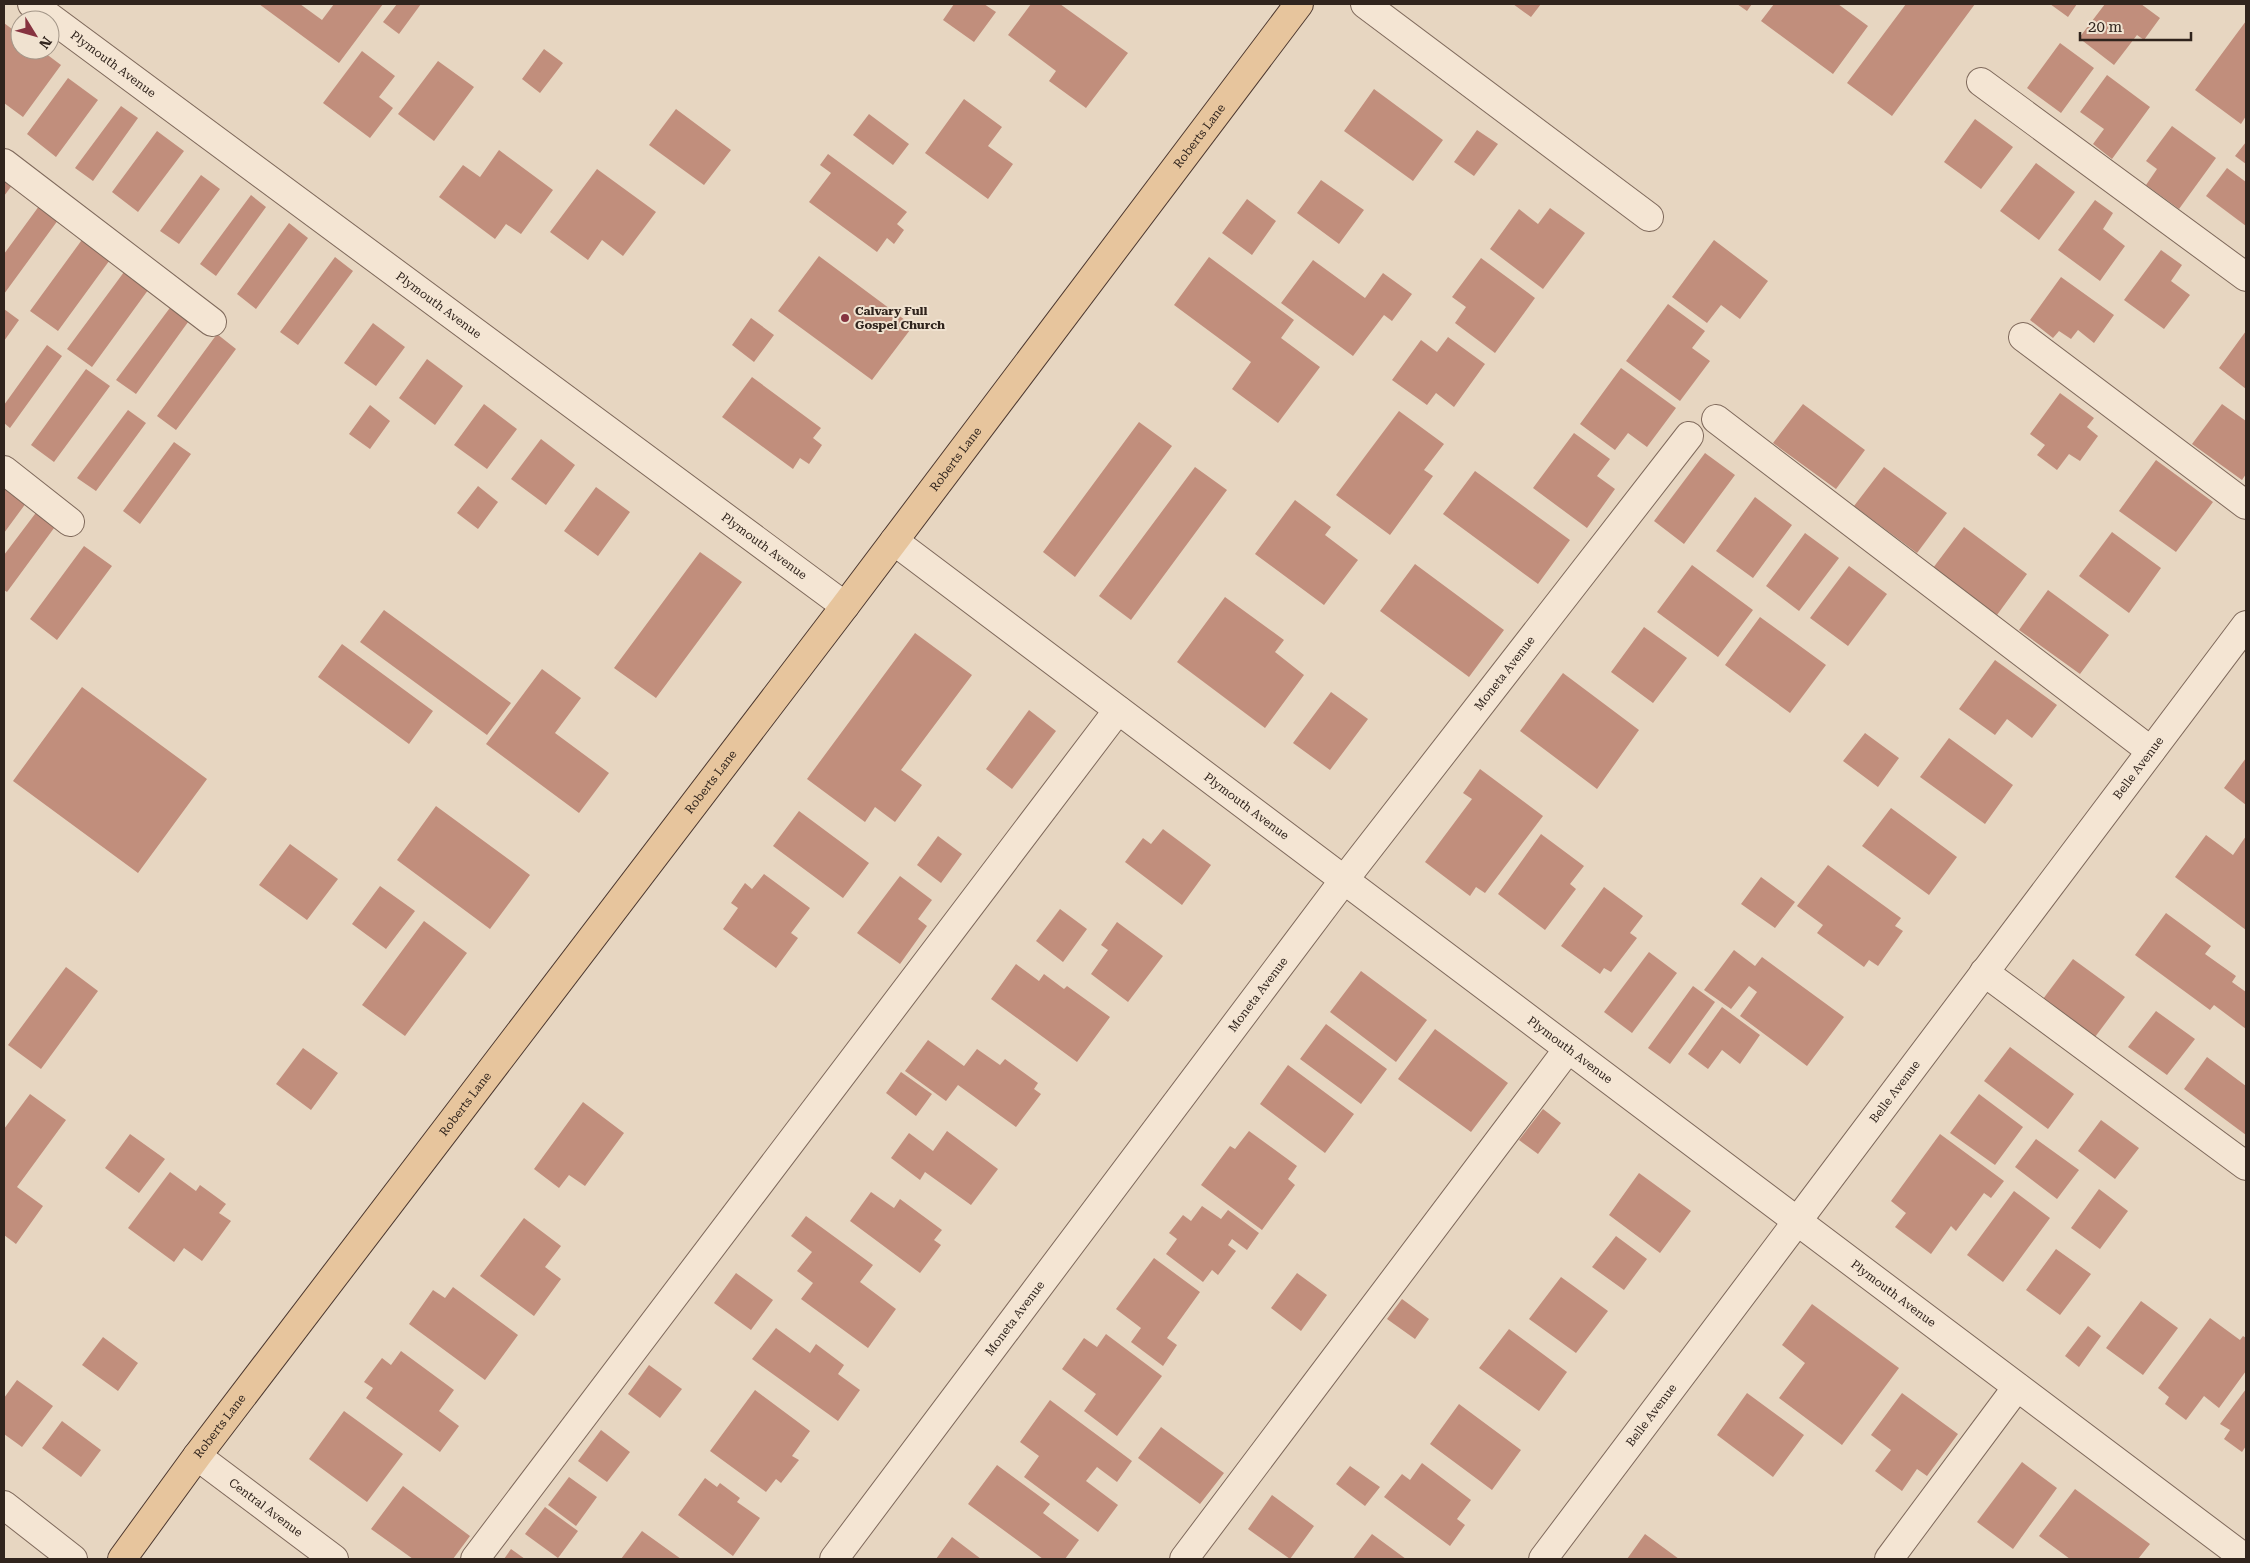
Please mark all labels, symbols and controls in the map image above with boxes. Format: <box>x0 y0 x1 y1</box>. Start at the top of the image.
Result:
north arrow <box>10 10 60 60</box>
scale bar <box>2080 10 2191 42</box>
text: 20 m <box>2088 18 2123 36</box>
street label: Plymouth Avenue <box>68 28 159 101</box>
text: N <box>36 34 55 52</box>
street label: Roberts Lane <box>1171 101 1228 171</box>
street label: Plymouth Avenue <box>393 269 484 342</box>
place label: Calvary Full Gospel Church <box>855 304 945 332</box>
marker: Calvary Full Gospel Church <box>839 312 851 324</box>
street label: Roberts Lane <box>927 424 985 494</box>
street label: Plymouth Avenue <box>719 510 810 583</box>
street label: Moneta Avenue <box>1471 633 1538 713</box>
street label: Belle Avenue <box>2110 734 2167 802</box>
street label: Roberts Lane <box>682 747 740 817</box>
street label: Plymouth Avenue <box>1201 770 1292 843</box>
street label: Moneta Avenue <box>1225 954 1291 1035</box>
street label: Plymouth Avenue <box>1525 1013 1615 1087</box>
street label: Belle Avenue <box>1867 1057 1923 1126</box>
street label: Roberts Lane <box>437 1069 494 1139</box>
street label: Plymouth Avenue <box>1848 1257 1939 1330</box>
street label: Moneta Avenue <box>982 1278 1048 1359</box>
street label: Belle Avenue <box>1623 1381 1680 1449</box>
street label: Roberts Lane <box>191 1391 249 1461</box>
street label: Central Avenue <box>226 1475 306 1540</box>

